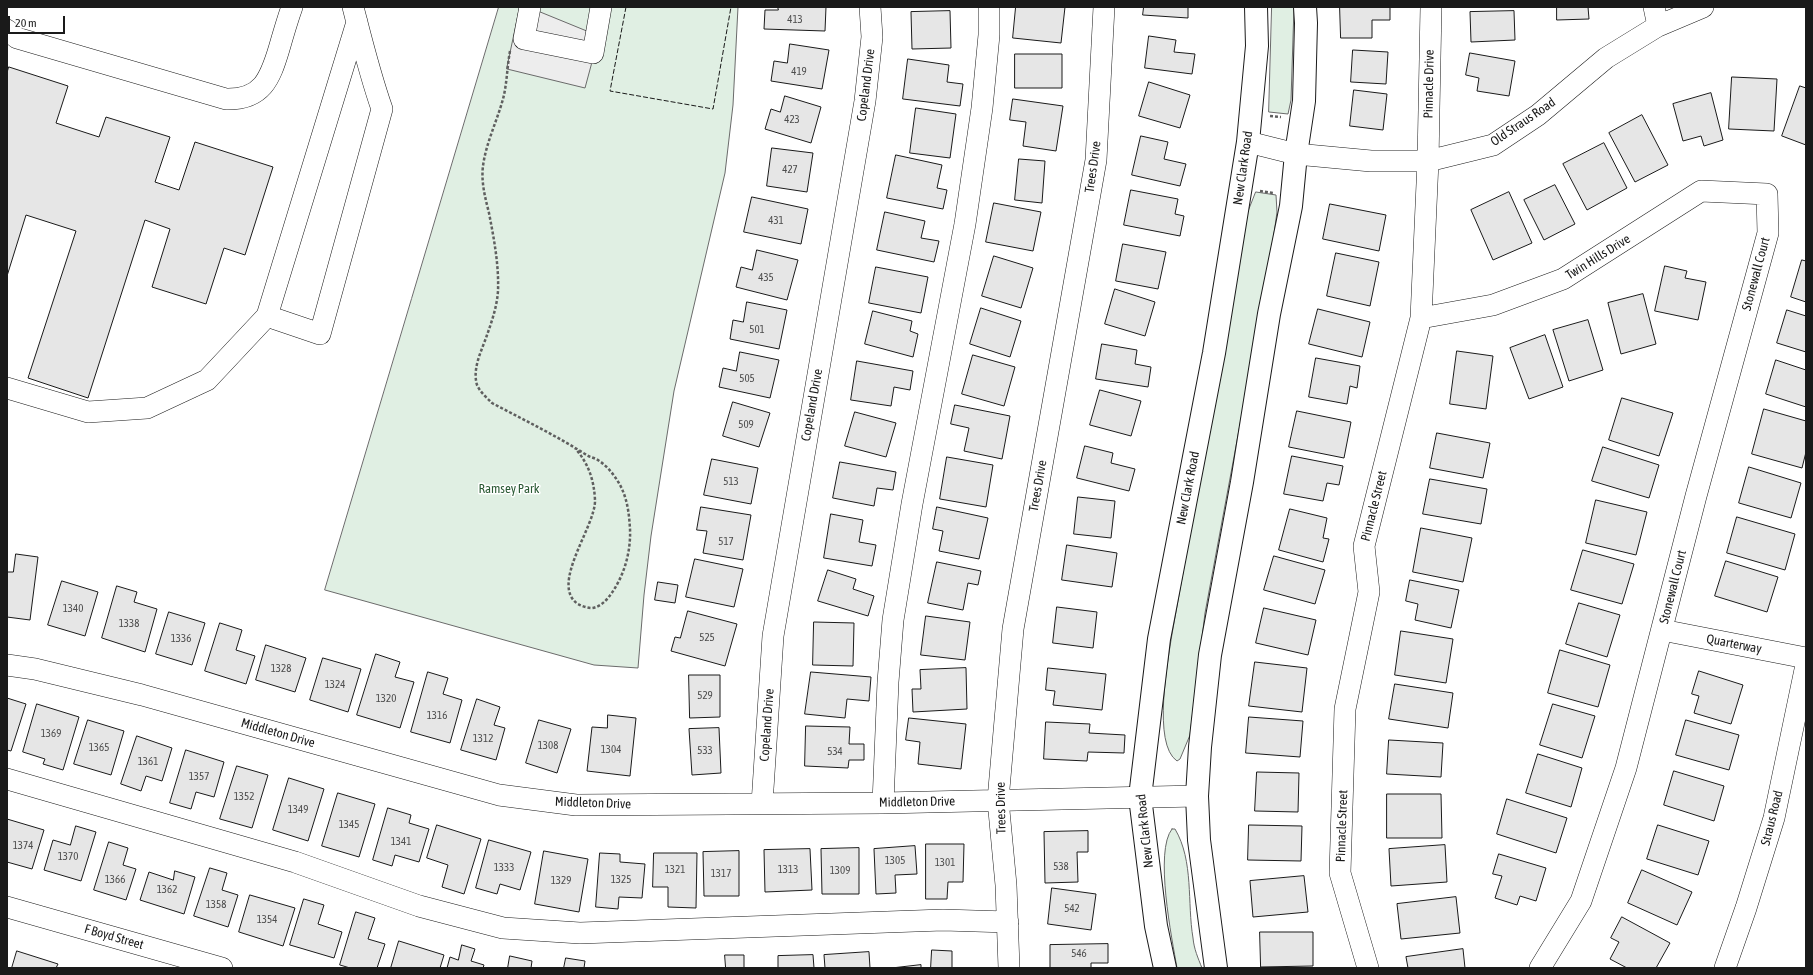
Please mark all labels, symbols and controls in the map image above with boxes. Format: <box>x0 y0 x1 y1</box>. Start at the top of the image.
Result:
scale bar <box>10 8 67 34</box>
house number: 413 <box>787 13 803 27</box>
text: 20 m <box>15 16 37 30</box>
street label: Copeland Drive <box>854 48 878 122</box>
street label: Pinnacle Drive <box>1421 49 1437 119</box>
house number: 419 <box>791 65 807 79</box>
street label: Old Straus Road <box>1487 95 1559 149</box>
house number: 423 <box>784 113 800 127</box>
street label: New Clark Road <box>1230 130 1256 206</box>
street label: Trees Drive <box>1082 140 1104 194</box>
house number: 427 <box>782 163 798 177</box>
house number: 431 <box>768 214 784 228</box>
street label: Twin Hills Drive <box>1563 231 1633 283</box>
street label: Stonewall Court <box>1739 236 1773 312</box>
house number: 435 <box>758 271 774 285</box>
house number: 501 <box>749 323 765 337</box>
street label: Copeland Drive <box>798 368 826 442</box>
house number: 505 <box>739 372 755 386</box>
house number: 509 <box>738 418 754 432</box>
street label: New Clark Road <box>1173 450 1203 526</box>
street label: Trees Drive <box>1026 459 1050 513</box>
street label: Pinnacle Street <box>1358 469 1390 543</box>
house number: 513 <box>723 475 739 489</box>
park label: Ramsey Park <box>478 481 540 497</box>
house number: 517 <box>718 535 734 549</box>
street label: Stonewall Court <box>1656 549 1690 625</box>
house number: 1340 <box>63 602 83 616</box>
house number: 1338 <box>119 617 139 631</box>
house number: 525 <box>699 631 715 645</box>
street label: Quarterway <box>1705 631 1763 657</box>
house number: 1336 <box>171 632 191 646</box>
house number: 1328 <box>271 662 291 676</box>
house number: 1324 <box>325 678 345 692</box>
street label: Copeland Drive <box>757 688 777 762</box>
house number: 529 <box>697 689 713 703</box>
house number: 1320 <box>376 692 396 706</box>
house number: 1316 <box>427 709 447 723</box>
street label: Middleton Drive <box>239 715 317 751</box>
house number: 1369 <box>41 727 61 741</box>
house number: 1312 <box>473 732 493 746</box>
house number: 1308 <box>538 739 558 753</box>
house number: 1365 <box>89 741 109 755</box>
house number: 1304 <box>601 743 621 757</box>
house number: 533 <box>697 744 713 758</box>
house number: 534 <box>827 745 843 759</box>
house number: 1361 <box>138 755 158 769</box>
house number: 1357 <box>189 770 209 784</box>
street label: Trees Drive <box>993 782 1009 834</box>
street label: Straus Road <box>1758 789 1786 847</box>
house number: 1352 <box>234 790 254 804</box>
street label: Pinnacle Street <box>1333 790 1351 862</box>
street label: New Clark Road <box>1133 793 1157 869</box>
street label: Middleton Drive <box>555 794 631 812</box>
street label: Middleton Drive <box>879 794 955 810</box>
house number: 1349 <box>288 803 308 817</box>
house number: 1345 <box>339 818 359 832</box>
house number: 1341 <box>391 835 411 849</box>
house number: 1374 <box>13 839 33 853</box>
house number: 1370 <box>58 850 78 864</box>
house number: 1305 <box>885 854 905 868</box>
house number: 1301 <box>935 856 955 870</box>
house number: 538 <box>1053 860 1069 874</box>
house number: 1333 <box>494 861 514 875</box>
house number: 1321 <box>665 863 685 877</box>
house number: 1313 <box>778 863 798 877</box>
house number: 1309 <box>830 864 850 878</box>
house number: 1317 <box>711 867 731 881</box>
house number: 1366 <box>105 873 125 887</box>
house number: 1325 <box>611 873 631 887</box>
house number: 1329 <box>551 874 571 888</box>
house number: 1362 <box>157 883 177 897</box>
house number: 1358 <box>206 898 226 912</box>
house number: 542 <box>1064 902 1080 916</box>
house number: 1354 <box>257 913 277 927</box>
street label: F Boyd Street <box>83 921 145 953</box>
house number: 546 <box>1071 947 1087 961</box>

